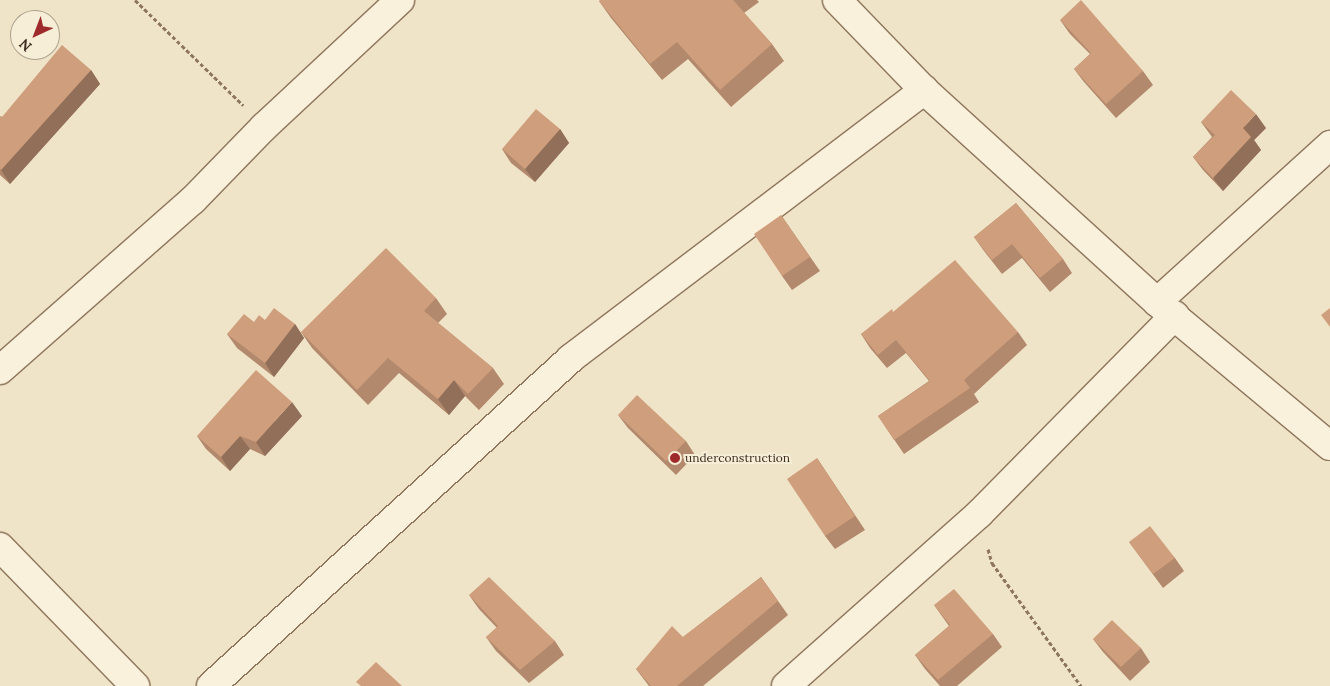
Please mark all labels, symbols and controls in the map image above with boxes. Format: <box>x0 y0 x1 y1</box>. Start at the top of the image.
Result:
north arrow <box>10 10 60 60</box>
text: N <box>15 35 36 56</box>
place label: underconstruction <box>685 451 790 465</box>
marker: underconstruction <box>669 452 681 464</box>

